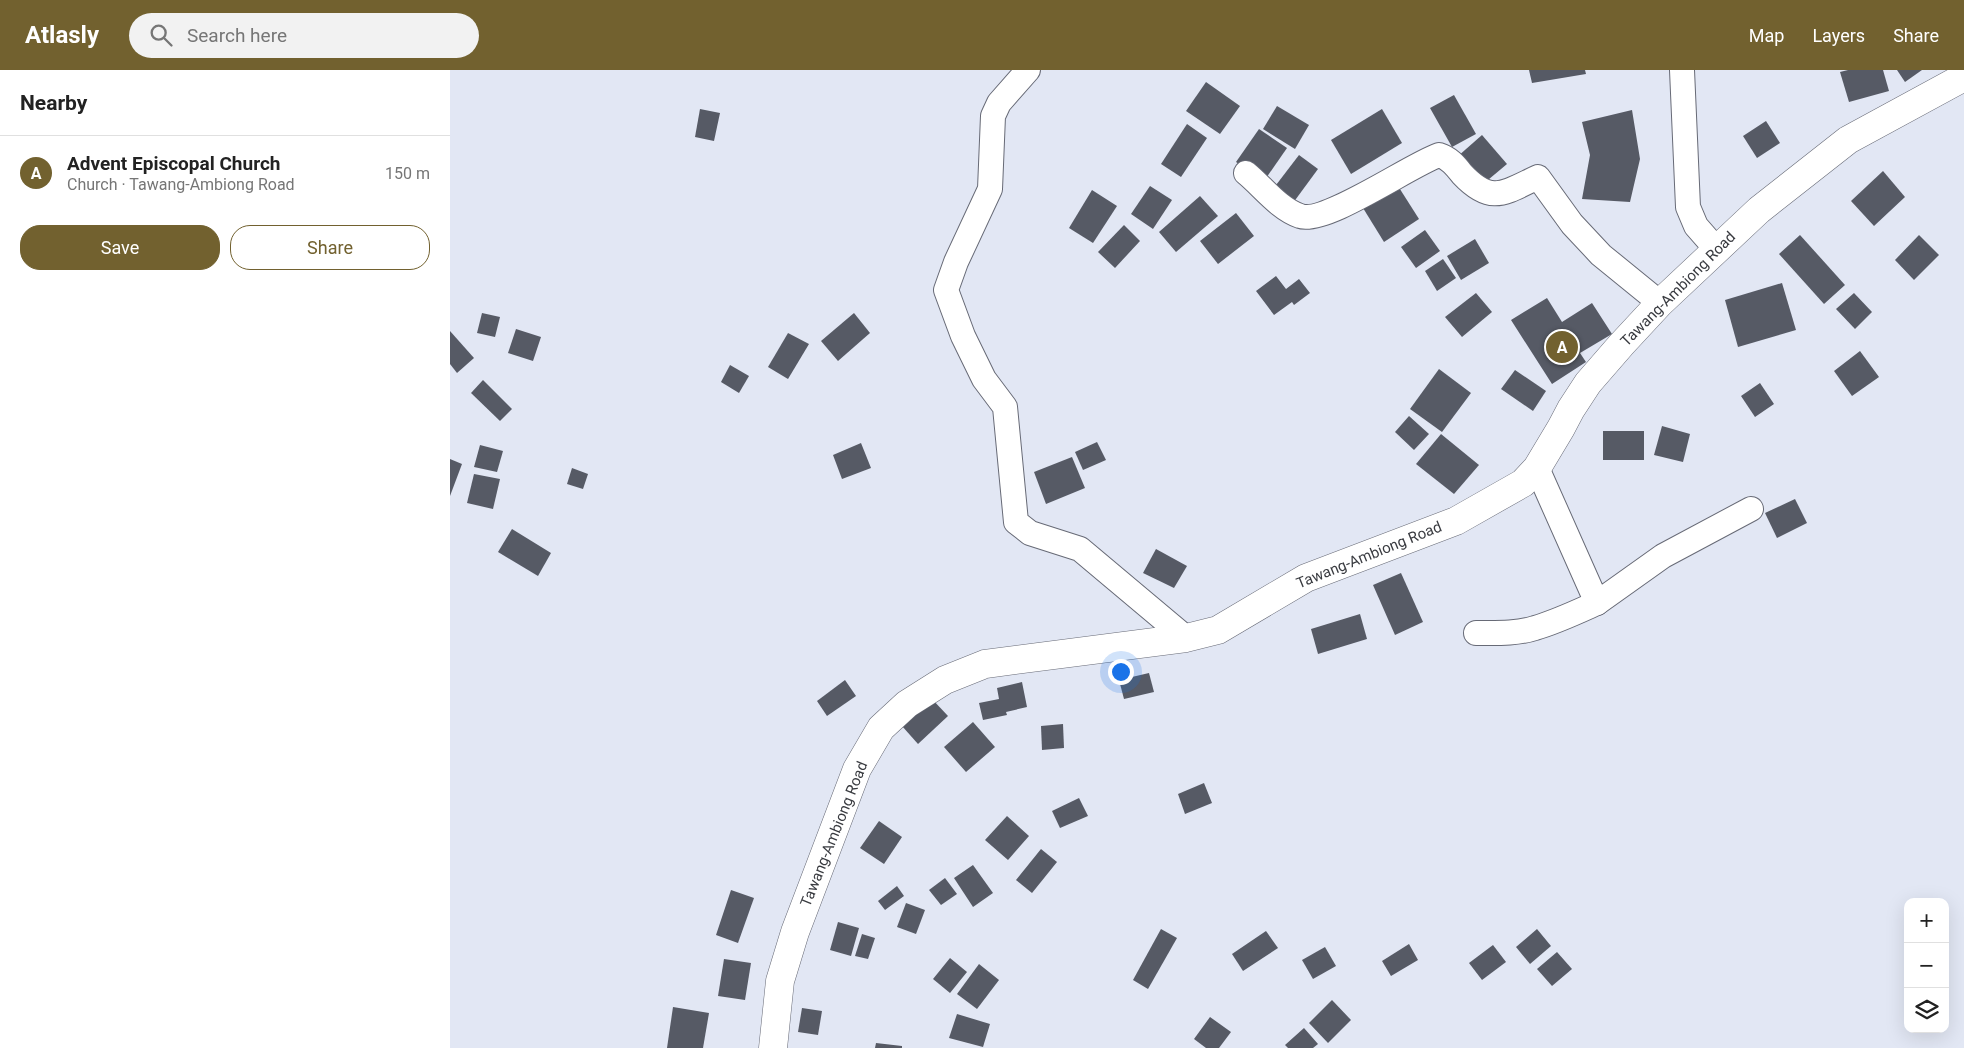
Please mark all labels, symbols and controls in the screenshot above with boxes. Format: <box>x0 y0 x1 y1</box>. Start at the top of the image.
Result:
search box <box>129 13 479 58</box>
text: Atlasly <box>25 21 99 49</box>
icon: search <box>147 21 175 49</box>
text: Search here <box>187 24 287 47</box>
text: Map <box>1749 25 1784 46</box>
text: Layers <box>1812 25 1865 46</box>
text: Share <box>1893 25 1939 46</box>
text: Nearby <box>20 91 87 115</box>
text: Advent Episcopal Church <box>67 152 280 175</box>
text: A <box>31 164 41 183</box>
text: 150 m <box>385 164 430 183</box>
text: Church · Tawang-Ambiong Road <box>67 175 295 194</box>
button: Save <box>20 225 220 270</box>
button: Share <box>230 225 430 270</box>
street label: Tawang-Ambiong Road <box>1617 228 1739 350</box>
pin: A <box>1546 328 1578 366</box>
street label: Tawang-Ambiong Road <box>1294 518 1444 592</box>
your location <box>1108 659 1134 685</box>
street label: Tawang-Ambiong Road <box>797 759 871 909</box>
map controls <box>1904 898 1949 1033</box>
button: + <box>1904 898 1949 943</box>
button: − <box>1904 943 1949 988</box>
button: layers <box>1904 988 1949 1033</box>

